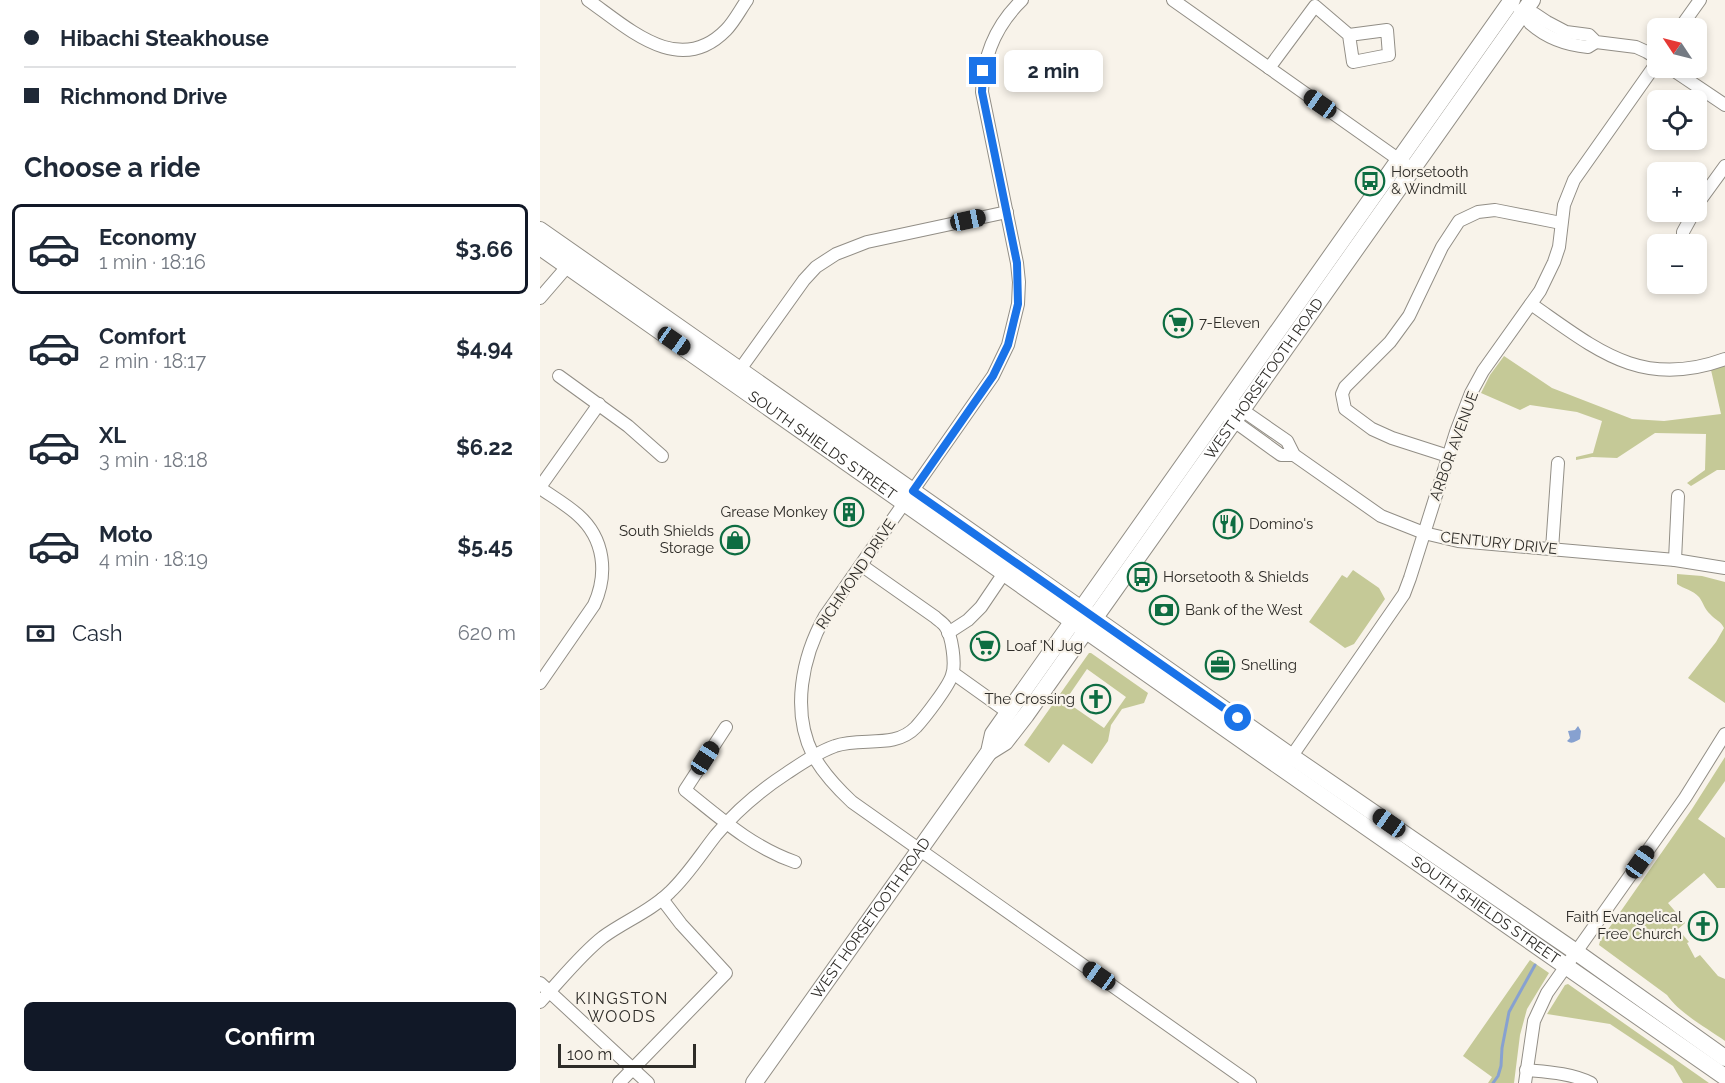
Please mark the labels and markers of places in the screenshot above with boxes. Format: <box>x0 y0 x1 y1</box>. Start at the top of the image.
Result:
place label: Horsetooth & Windmill <box>1391 163 1469 198</box>
bus stop icon: Horsetooth & Windmill <box>1354 165 1386 197</box>
supermarket icon: 7-Eleven <box>1162 307 1194 339</box>
place label: 7-Eleven <box>1199 314 1260 332</box>
building icon: Grease Monkey <box>833 496 865 528</box>
place label: Grease Monkey <box>720 503 828 521</box>
restaurant icon: Domino's <box>1212 508 1244 540</box>
place label: Domino's <box>1249 515 1313 533</box>
place label: South Shields Storage <box>619 522 714 557</box>
shop icon: South Shields Storage <box>719 524 751 556</box>
bus stop icon: Horsetooth & Shields <box>1126 561 1158 593</box>
place label: Horsetooth & Shields <box>1163 568 1309 586</box>
bank icon: Bank of the West <box>1148 594 1180 626</box>
place label: Bank of the West <box>1185 601 1303 619</box>
supermarket icon: Loaf 'N Jug <box>969 630 1001 662</box>
place label: Loaf 'N Jug <box>1006 637 1083 655</box>
office icon: Snelling <box>1204 649 1236 681</box>
place label: Snelling <box>1241 656 1297 674</box>
church icon: The Crossing <box>1080 683 1112 715</box>
place label: The Crossing <box>984 690 1075 708</box>
place label: Faith Evangelical Free Church <box>1566 908 1683 943</box>
church icon: Faith Evangelical Free Church <box>1687 910 1719 942</box>

